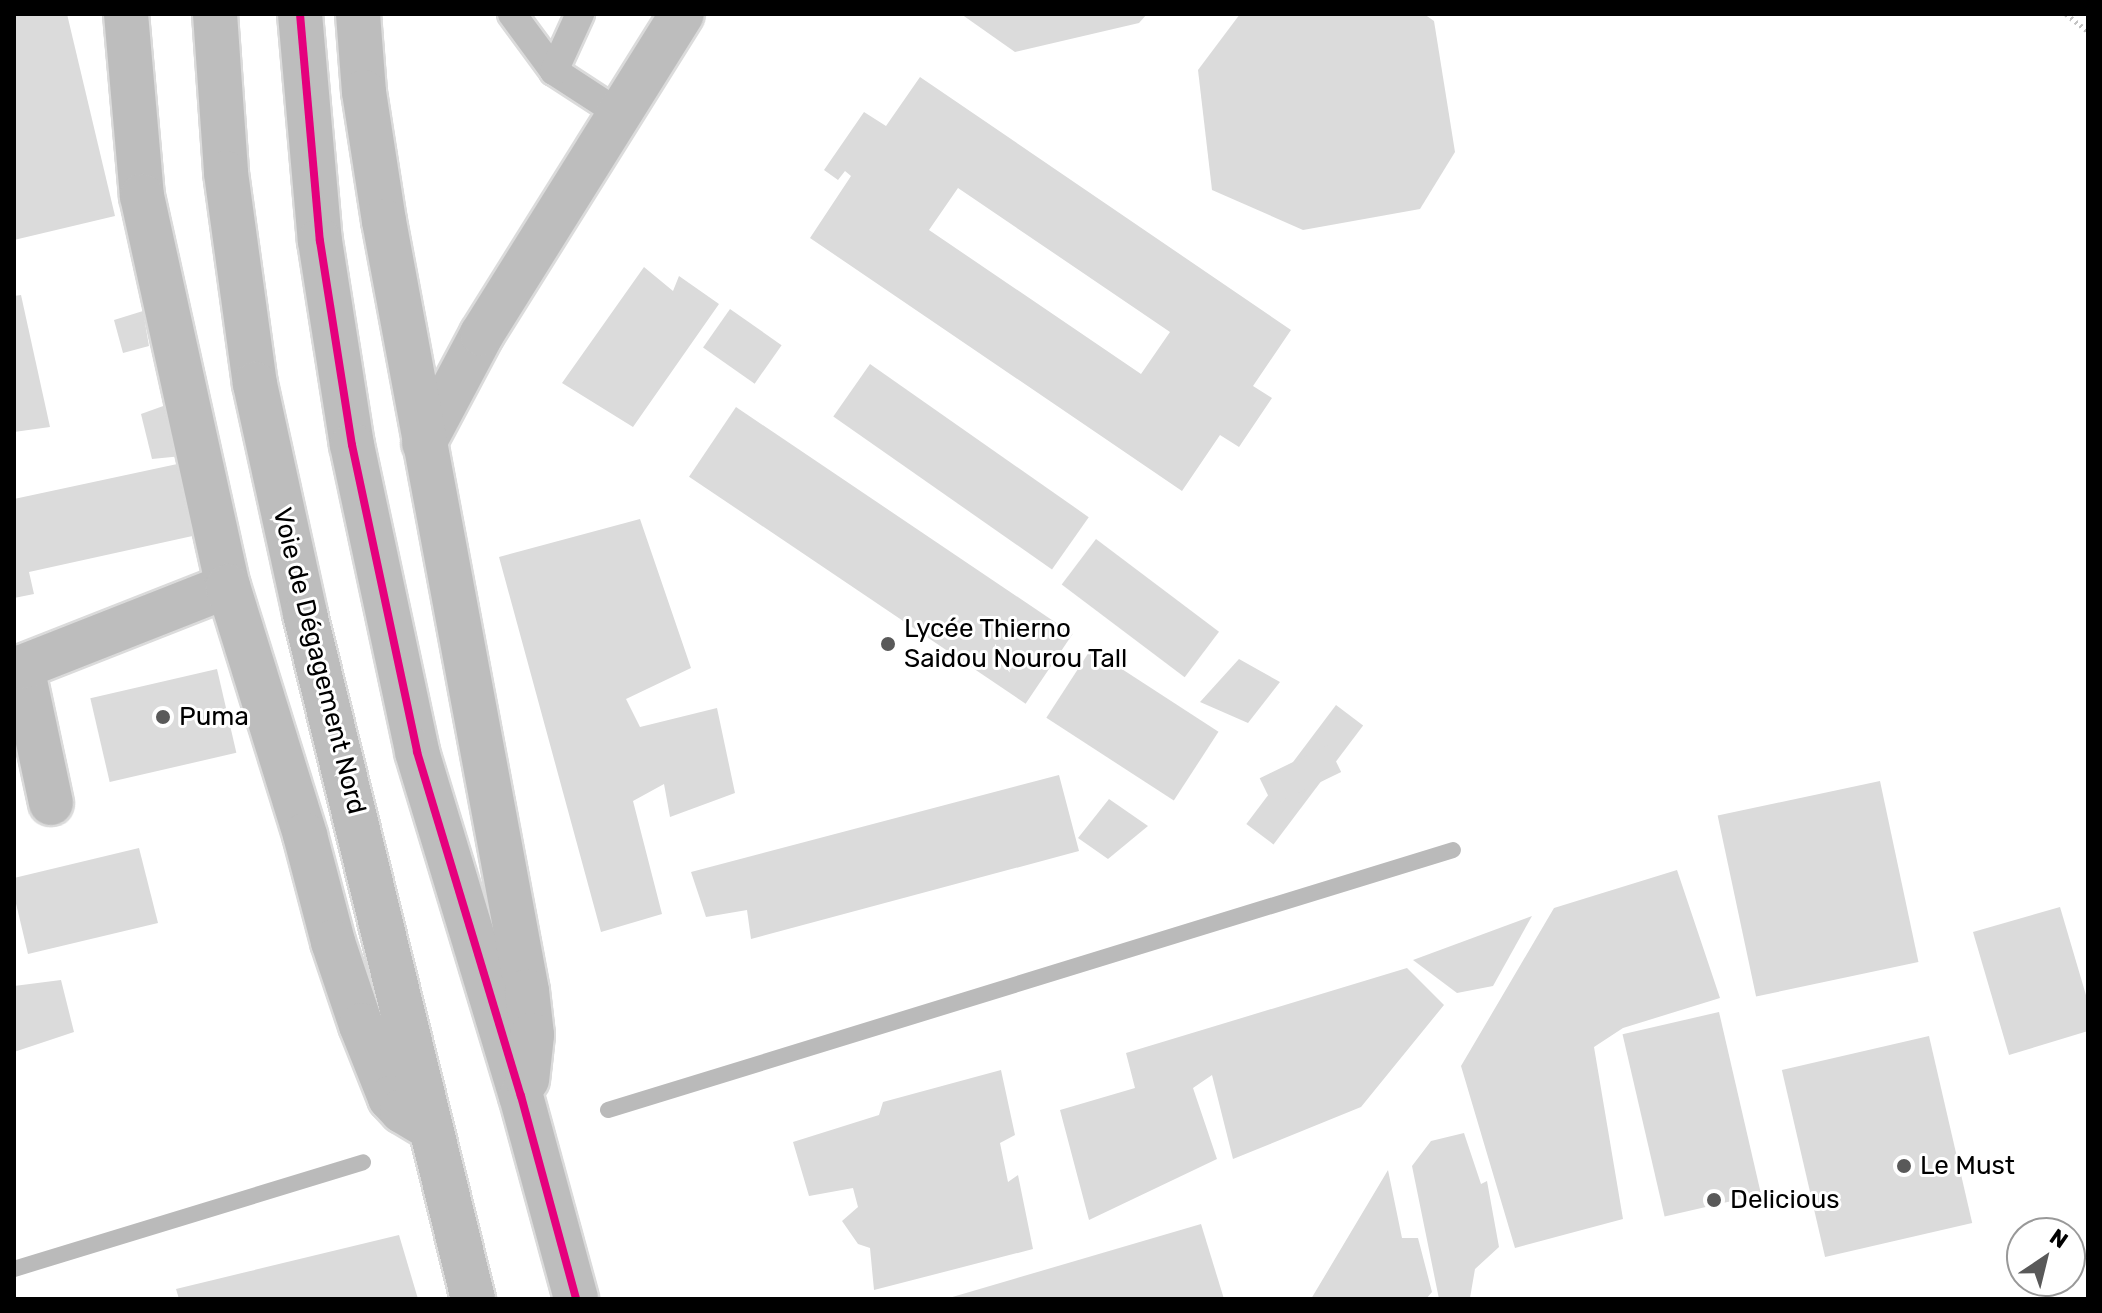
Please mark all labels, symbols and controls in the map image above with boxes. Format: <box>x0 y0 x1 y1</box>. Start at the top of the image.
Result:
street label: Voie de Dégagement Nord <box>266 505 372 817</box>
place label: Lycée Thierno Saidou Nourou Tall <box>904 613 1128 674</box>
marker: Lycée Thierno Saidou Nourou Tall <box>879 635 897 653</box>
place label: Puma <box>179 701 249 733</box>
marker: Puma <box>154 708 172 726</box>
place label: Le Must <box>1920 1150 2015 1182</box>
marker: Le Must <box>1895 1157 1913 1175</box>
place label: Delicious <box>1730 1184 1840 1216</box>
marker: Delicious <box>1705 1191 1723 1209</box>
north arrow <box>2006 1217 2086 1297</box>
text: N <box>2045 1223 2073 1254</box>

